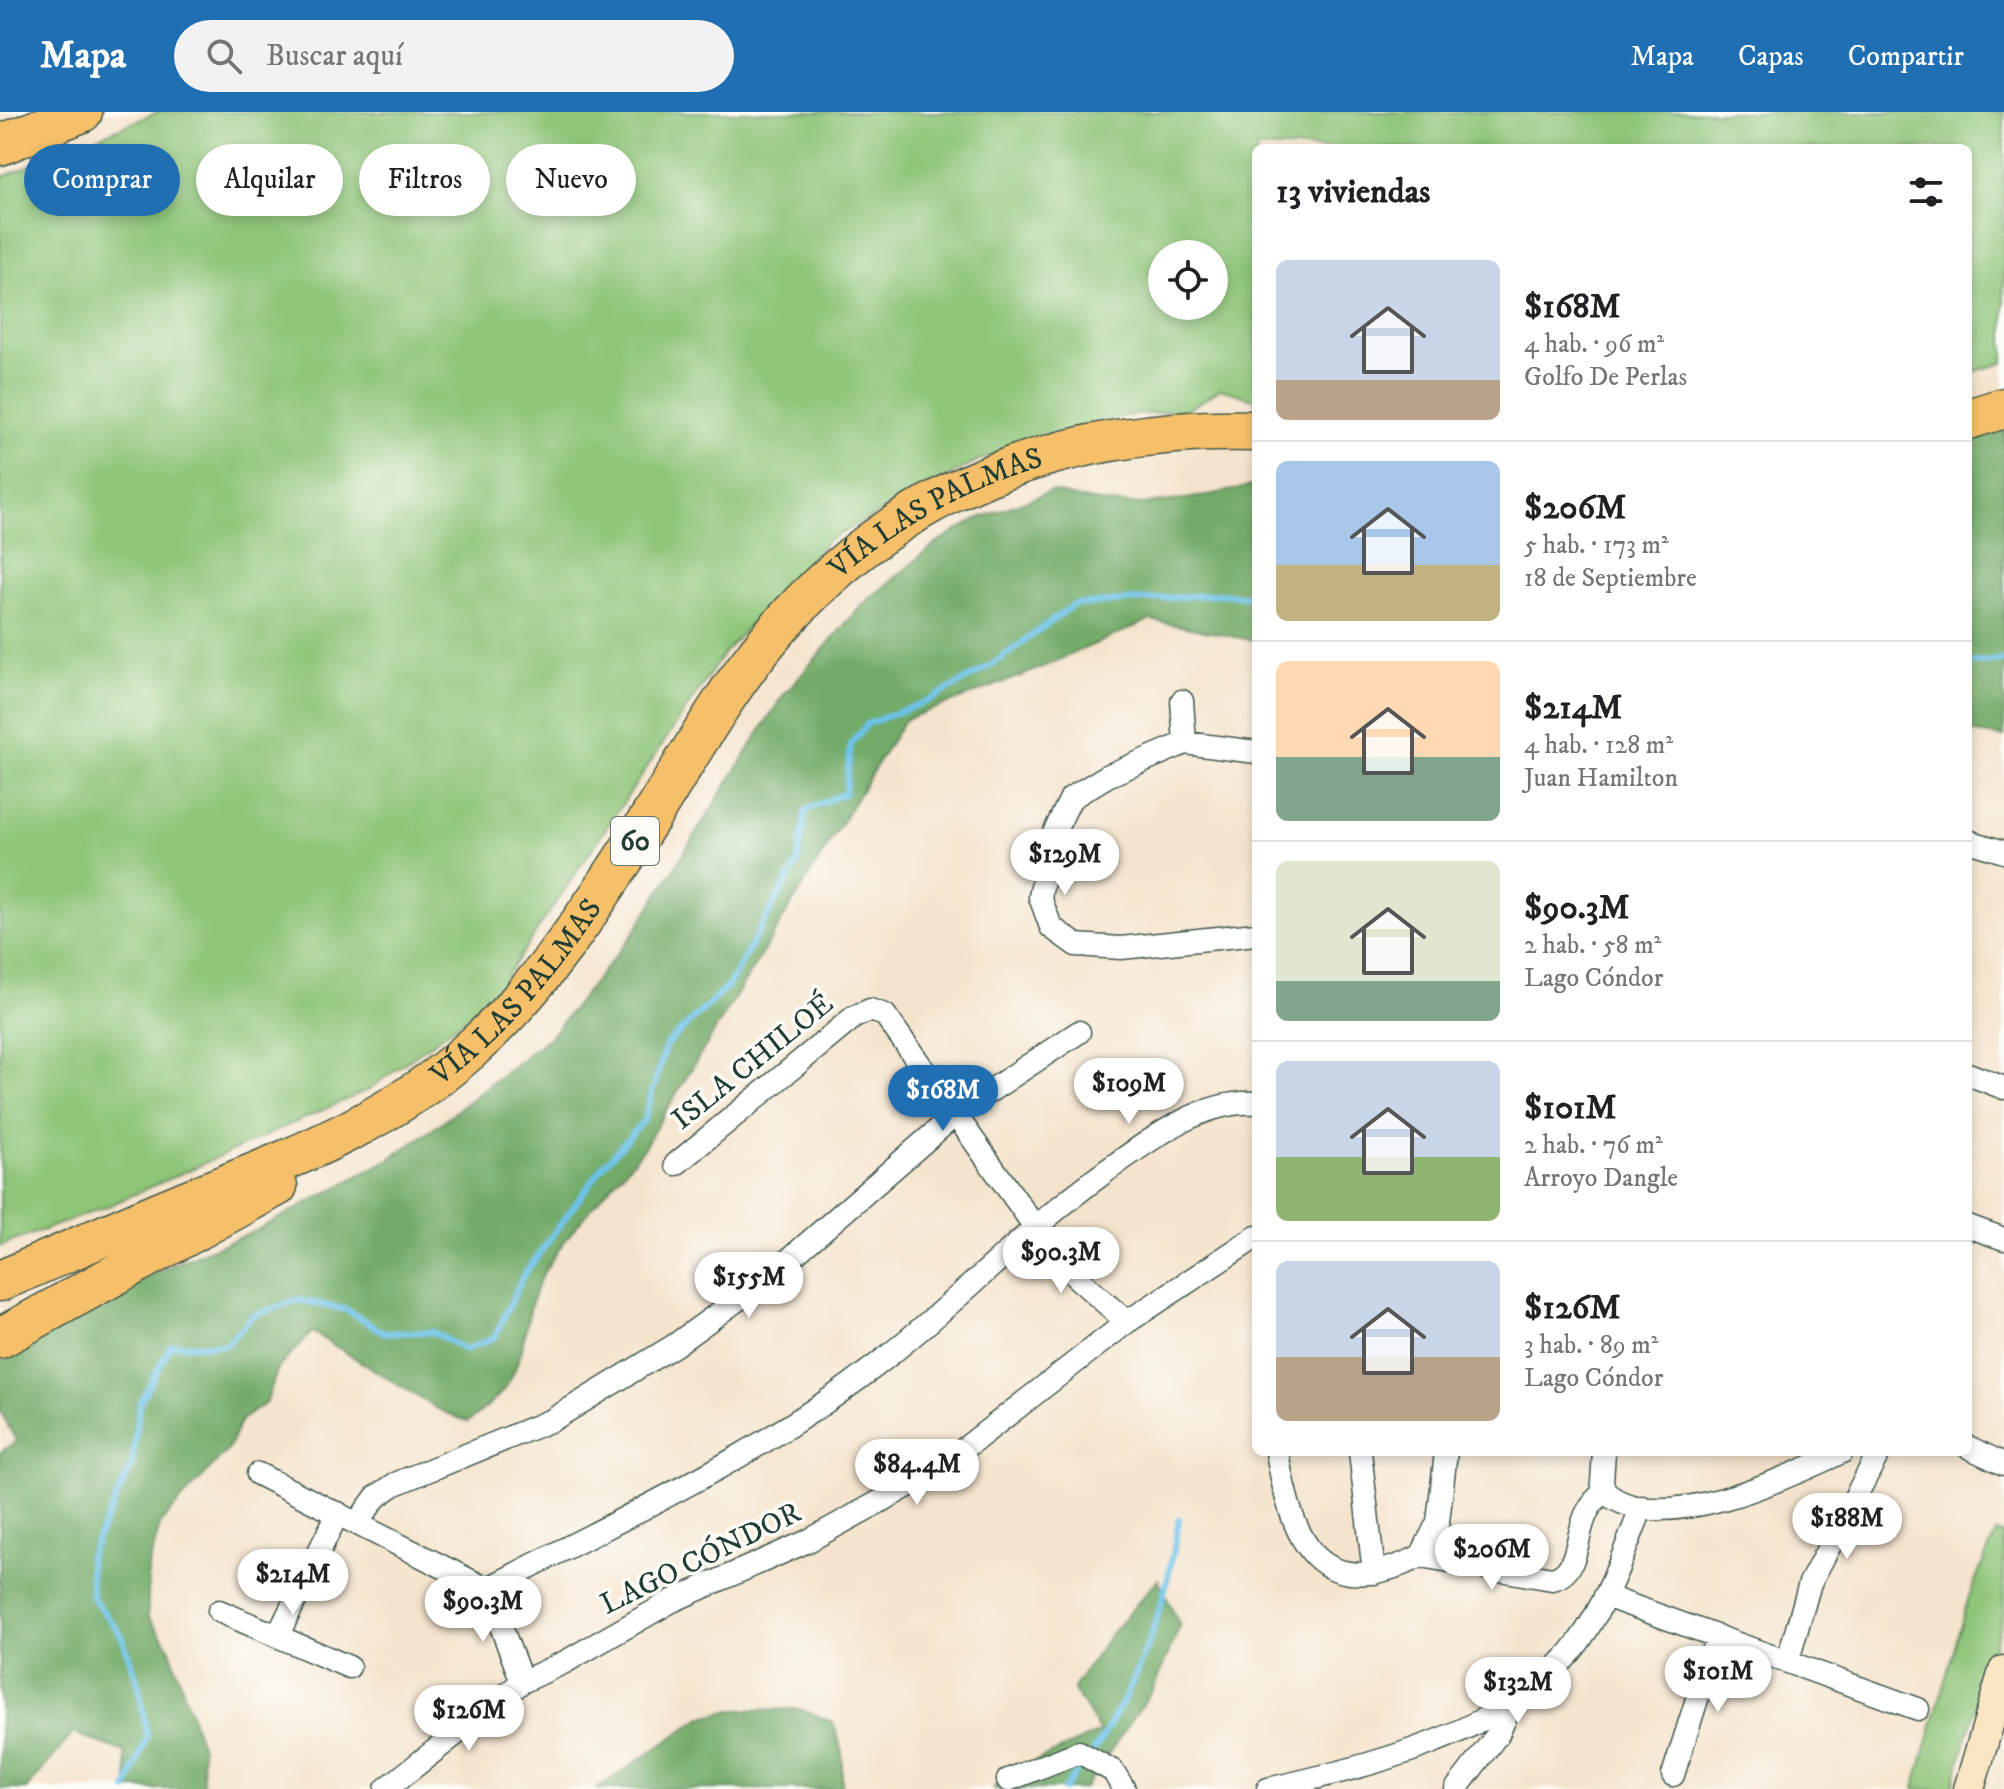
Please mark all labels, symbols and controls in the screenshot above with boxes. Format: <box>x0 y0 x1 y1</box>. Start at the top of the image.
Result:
search box <box>174 20 734 92</box>
text: Mapa <box>40 32 126 80</box>
icon: search <box>202 34 246 78</box>
text: Buscar aquí <box>266 38 403 75</box>
text: Mapa <box>1630 39 1694 74</box>
text: Capas <box>1738 39 1804 74</box>
text: Compartir <box>1848 39 1964 74</box>
chip: Comprar <box>24 144 180 216</box>
chip: Alquilar <box>196 144 343 216</box>
chip: Filtros <box>359 144 490 216</box>
chip: Nuevo <box>506 144 636 216</box>
icon: filters <box>1904 170 1948 214</box>
text: 13 viviendas <box>1276 171 1430 213</box>
map controls <box>1148 240 1228 320</box>
button: locate <box>1148 240 1228 320</box>
text: $168M <box>1524 286 1621 328</box>
icon: home <box>1340 292 1436 388</box>
text: 4 hab. · 96 m² <box>1524 328 1664 361</box>
text: Golfo De Perlas <box>1524 361 1687 394</box>
street label: VÍA LAS PALMAS <box>820 439 1047 587</box>
text: $206M <box>1524 487 1626 529</box>
icon: home <box>1340 493 1436 589</box>
text: 5 hab. · 173 m² <box>1524 529 1669 562</box>
text: 18 de Septiembre <box>1524 562 1697 595</box>
text: $214M <box>1524 687 1622 729</box>
icon: home <box>1340 693 1436 789</box>
text: 4 hab. · 128 m² <box>1524 729 1673 762</box>
text: Juan Hamilton <box>1524 762 1678 795</box>
road number: 60 <box>611 817 659 865</box>
pin: $129M <box>1009 829 1121 897</box>
text: $129M <box>1028 838 1102 871</box>
text: $90.3M <box>1524 887 1630 929</box>
street label: VÍA LAS PALMAS <box>422 892 610 1094</box>
icon: home <box>1340 893 1436 989</box>
text: 2 hab. · 58 m² <box>1524 929 1661 962</box>
text: Lago Cóndor <box>1524 962 1663 995</box>
street label: ISLA CHILOÉ <box>664 985 841 1138</box>
pin: $109M <box>1073 1058 1185 1126</box>
pin: $168M <box>887 1065 999 1133</box>
text: $109M <box>1092 1067 1166 1100</box>
text: $168M <box>906 1074 980 1107</box>
text: $101M <box>1524 1087 1617 1129</box>
icon: home <box>1340 1093 1436 1189</box>
text: 2 hab. · 76 m² <box>1524 1129 1663 1162</box>
text: Arroyo Dangle <box>1524 1162 1678 1195</box>
pin: $90.3M <box>996 1227 1126 1295</box>
text: $90.3M <box>1021 1236 1101 1269</box>
pin: $155M <box>693 1252 805 1320</box>
text: $155M <box>712 1261 786 1294</box>
text: $126M <box>1524 1287 1621 1329</box>
icon: home <box>1340 1293 1436 1389</box>
text: 3 hab. · 89 m² <box>1524 1329 1658 1362</box>
text: Lago Cóndor <box>1524 1362 1663 1395</box>
pin: $84.4M <box>852 1439 982 1507</box>
text: $84.4M <box>873 1448 961 1481</box>
street label: LAGO CÓNDOR <box>594 1493 807 1623</box>
pin: $188M <box>1791 1493 1903 1561</box>
text: $188M <box>1810 1502 1884 1535</box>
pin: $206M <box>1436 1524 1548 1592</box>
text: $206M <box>1453 1533 1531 1566</box>
pin: $214M <box>237 1549 349 1617</box>
text: $214M <box>255 1558 331 1591</box>
pin: $90.3M <box>418 1576 548 1644</box>
text: $90.3M <box>443 1585 523 1618</box>
pin: $101M <box>1662 1646 1774 1714</box>
text: $101M <box>1683 1655 1753 1688</box>
pin: $132M <box>1462 1657 1574 1725</box>
text: $132M <box>1483 1666 1553 1699</box>
pin: $126M <box>413 1685 525 1753</box>
text: $126M <box>432 1694 506 1727</box>

